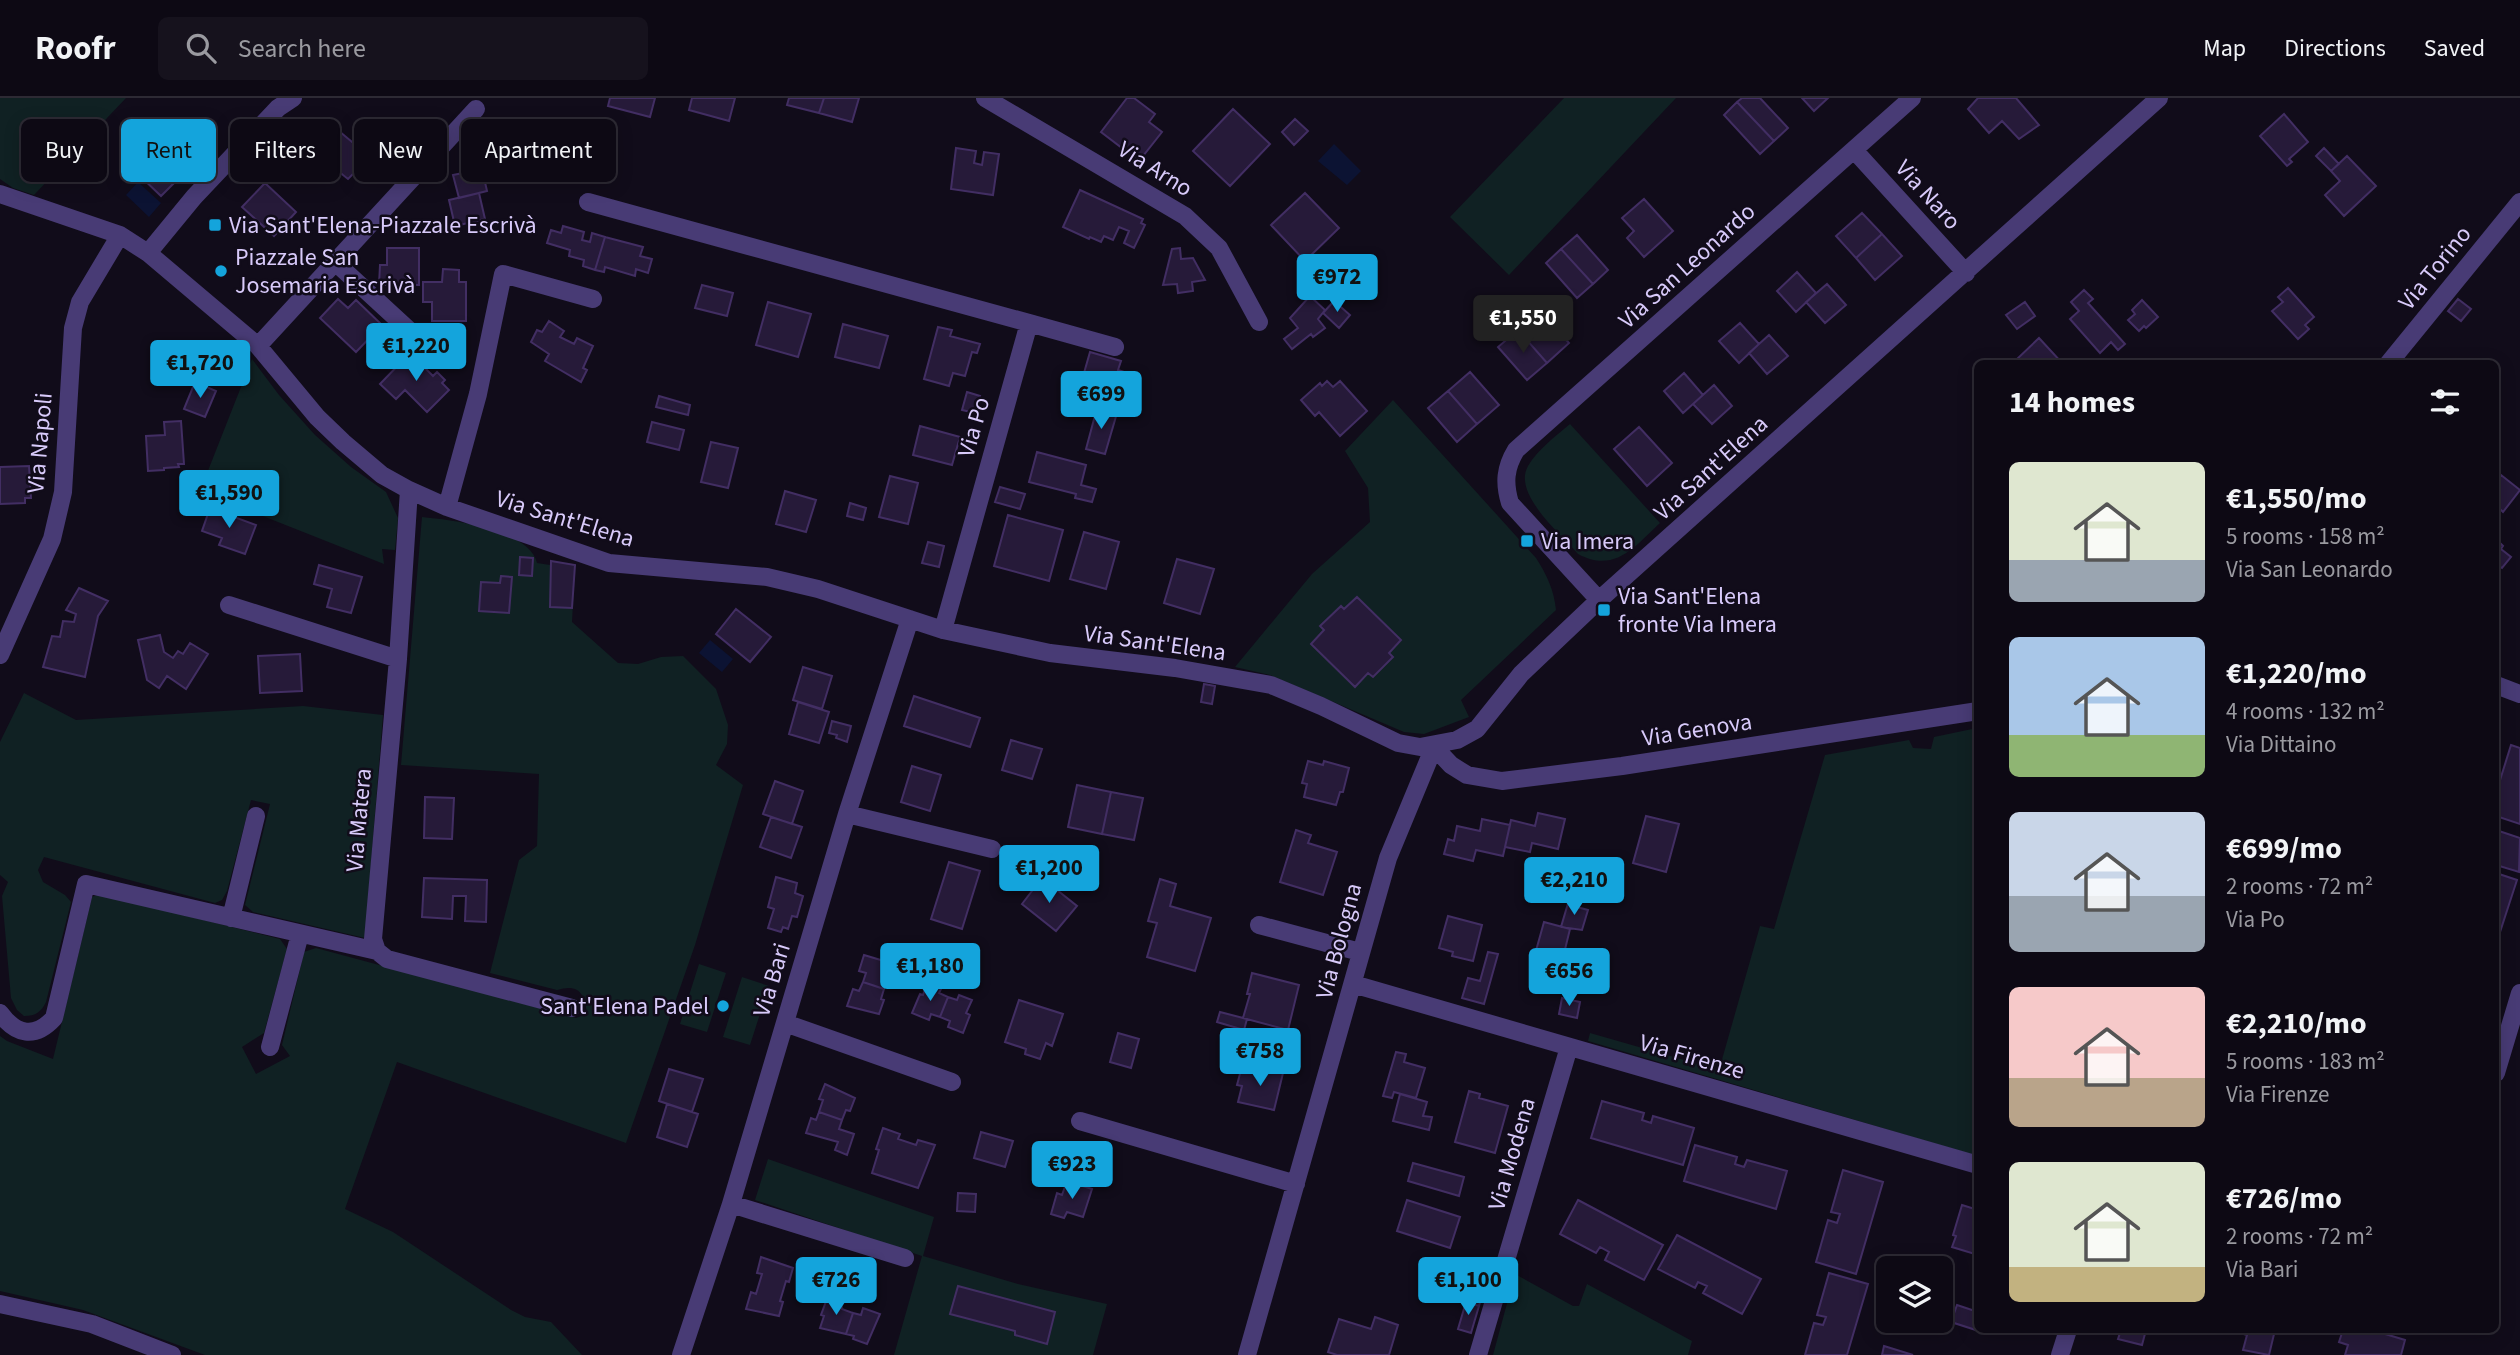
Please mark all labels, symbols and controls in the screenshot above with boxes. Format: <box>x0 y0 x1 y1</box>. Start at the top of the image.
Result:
search box <box>158 17 648 80</box>
text: Roofr <box>35 25 116 72</box>
icon: search <box>182 29 220 67</box>
text: Search here <box>238 30 366 67</box>
text: Map <box>2203 31 2246 66</box>
text: Directions <box>2284 31 2386 66</box>
text: Saved <box>2424 31 2485 66</box>
chip: Buy <box>21 119 107 182</box>
chip: Rent <box>121 119 216 182</box>
chip: Filters <box>230 119 340 182</box>
chip: New <box>354 119 447 182</box>
chip: Apartment <box>461 119 616 182</box>
street label: Via Arno <box>1111 132 1199 206</box>
street label: Via Naro <box>1887 152 1969 238</box>
street label: Via San Leonardo <box>1611 195 1763 337</box>
place label: Via Sant'Elena-Piazzale Escrivà <box>229 208 537 243</box>
marker: Via Sant'Elena-Piazzale Escrivà <box>207 217 223 233</box>
street label: Via Torino <box>2390 218 2480 318</box>
place label: Piazzale San Josemaria Escrivà <box>235 240 415 303</box>
pin: €972 <box>1296 254 1378 314</box>
text: €972 <box>1313 260 1361 293</box>
marker: Piazzale San Josemaria Escrivà <box>213 263 229 279</box>
pin: €1,550 <box>1466 296 1580 355</box>
text: €1,550 <box>1489 301 1557 334</box>
pin: €1,220 <box>359 324 473 383</box>
text: €1,220 <box>382 329 450 362</box>
pin: €1,720 <box>143 341 257 400</box>
text: €1,720 <box>166 346 234 379</box>
pin: €699 <box>1060 372 1142 431</box>
text: €699 <box>1077 377 1125 410</box>
text: 14 homes <box>2009 381 2135 424</box>
icon: filters <box>2426 383 2464 421</box>
street label: Via Napoli <box>18 391 62 495</box>
street label: Via Po <box>949 393 999 461</box>
street label: Via Sant'Elena <box>1646 407 1776 529</box>
pin: €1,590 <box>172 470 286 530</box>
text: €1,590 <box>195 476 263 509</box>
text: €1,550/mo <box>2226 477 2367 520</box>
street label: Via Sant'Elena <box>491 481 639 557</box>
icon: home <box>2065 490 2149 574</box>
text: 5 rooms · 158 m² <box>2226 520 2385 553</box>
place label: Via Imera <box>1541 524 1634 559</box>
marker: Via Imera <box>1519 533 1535 549</box>
text: Via San Leonardo <box>2226 553 2393 586</box>
place label: Via Sant'Elena fronte Via Imera <box>1618 579 1777 642</box>
marker: Via Sant'Elena fronte Via Imera <box>1596 602 1612 618</box>
street label: Via Sant'Elena <box>1082 616 1228 670</box>
text: €1,220/mo <box>2226 652 2367 695</box>
icon: home <box>2065 665 2149 749</box>
text: 4 rooms · 132 m² <box>2226 695 2385 728</box>
street label: Via Genova <box>1640 704 1754 756</box>
text: Via Dittaino <box>2226 728 2336 761</box>
street label: Via Matera <box>337 767 381 873</box>
text: €699/mo <box>2226 827 2342 870</box>
icon: home <box>2065 840 2149 924</box>
pin: €1,200 <box>992 846 1106 905</box>
text: €1,200 <box>1015 851 1083 884</box>
pin: €2,210 <box>1517 858 1631 917</box>
text: €2,210 <box>1540 863 1608 896</box>
text: 2 rooms · 72 m² <box>2226 870 2373 903</box>
street label: Via Bologna <box>1307 879 1371 1003</box>
text: Via Po <box>2226 903 2285 936</box>
street label: Via Bari <box>744 939 800 1021</box>
pin: €1,180 <box>873 944 987 1003</box>
pin: €656 <box>1528 948 1610 1008</box>
text: €1,180 <box>896 949 964 982</box>
text: €656 <box>1545 954 1593 987</box>
place label: Sant'Elena Padel <box>540 989 709 1024</box>
marker: Sant'Elena Padel <box>715 998 731 1014</box>
text: €2,210/mo <box>2226 1002 2367 1045</box>
icon: home <box>2065 1015 2149 1099</box>
street label: Via Firenze <box>1635 1025 1749 1089</box>
pin: €758 <box>1219 1028 1301 1088</box>
text: €758 <box>1236 1034 1284 1067</box>
text: 5 rooms · 183 m² <box>2226 1045 2385 1078</box>
text: Via Firenze <box>2226 1078 2329 1111</box>
street label: Via Modena <box>1479 1093 1545 1215</box>
pin: €923 <box>1031 1142 1113 1201</box>
text: €923 <box>1048 1147 1096 1180</box>
text: €726/mo <box>2226 1177 2342 1220</box>
icon: home <box>2065 1190 2149 1274</box>
text: 2 rooms · 72 m² <box>2226 1220 2373 1253</box>
text: Via Bari <box>2226 1253 2298 1286</box>
map controls <box>1876 1256 1953 1333</box>
button: layers <box>1876 1256 1953 1333</box>
pin: €726 <box>795 1258 877 1317</box>
pin: €1,100 <box>1411 1258 1525 1317</box>
text: €726 <box>812 1263 860 1296</box>
text: €1,100 <box>1434 1263 1502 1296</box>

